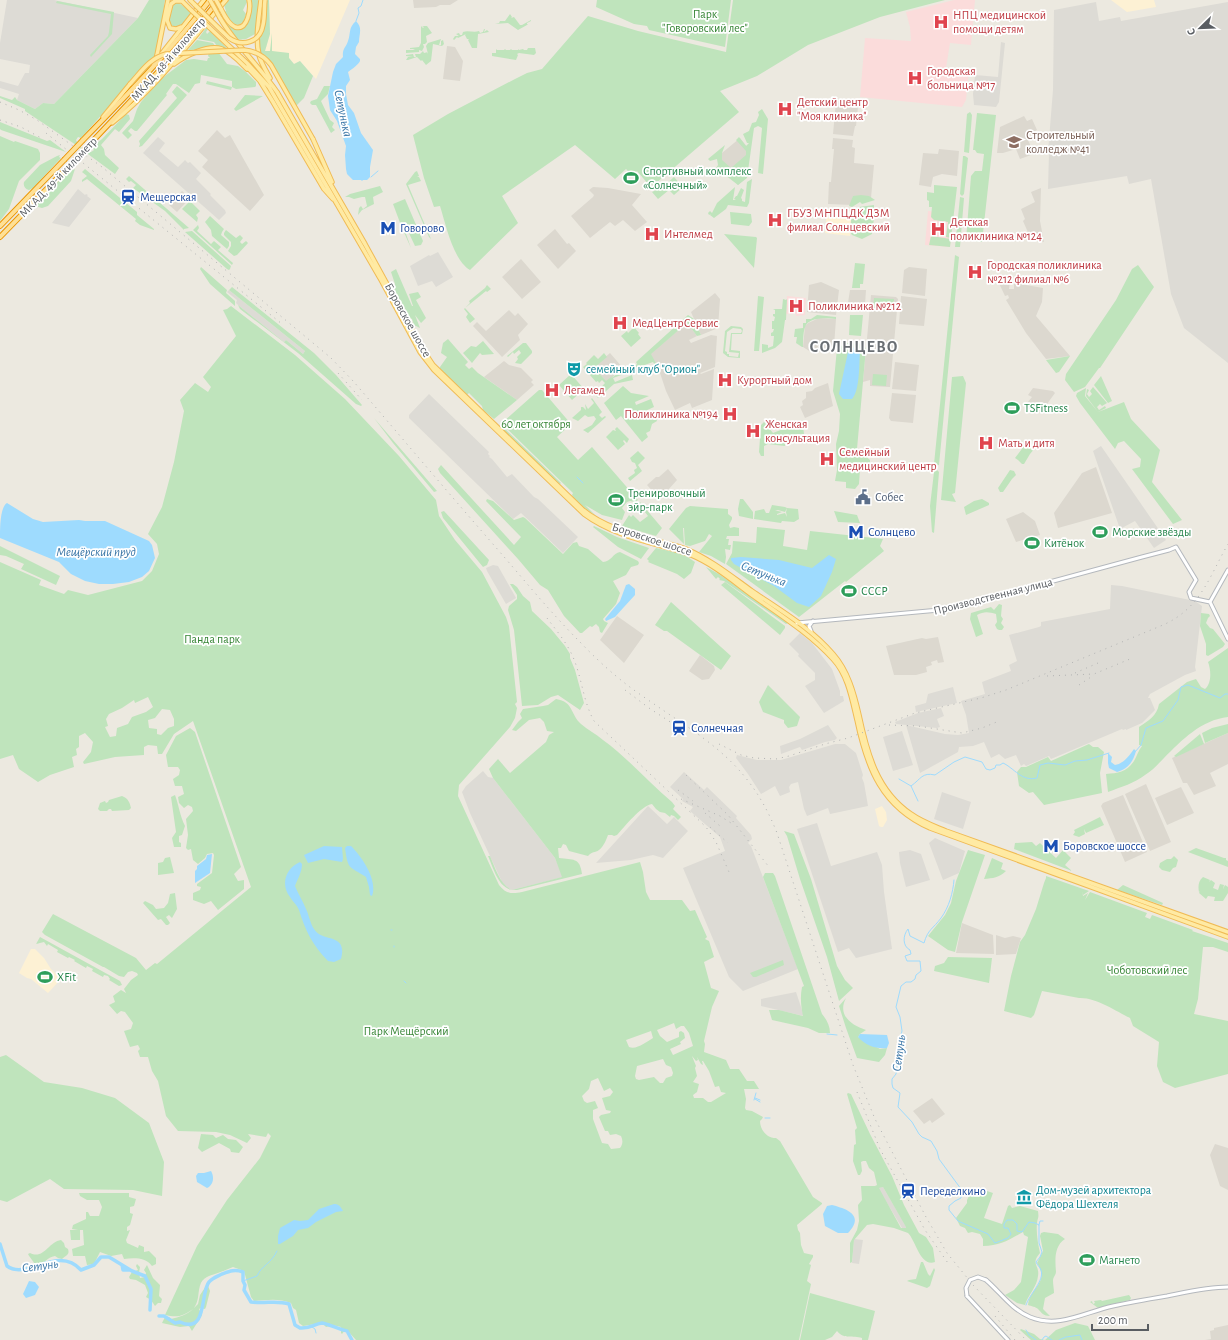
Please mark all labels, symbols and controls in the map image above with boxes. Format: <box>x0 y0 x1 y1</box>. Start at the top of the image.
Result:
park label: Парк "Говоровский лес" <box>662 8 748 34</box>
north arrow <box>1180 8 1220 48</box>
place label: НПЦ медицинской помощи детям <box>953 9 1046 35</box>
hospital icon: НПЦ медицинской помощи детям <box>932 13 950 31</box>
street label: МКАД, 48-й километр <box>129 15 207 103</box>
text: С <box>1185 27 1198 37</box>
place label: Городская больница №17 <box>927 65 995 91</box>
hospital icon: Городская больница №17 <box>906 69 924 87</box>
water label: Сетунька <box>331 89 354 138</box>
place label: Детский центр "Моя клиника" <box>797 96 868 122</box>
hospital icon: Детский центр "Моя клиника" <box>776 100 794 118</box>
place label: Строительный колледж №41 <box>1026 129 1095 155</box>
school or university icon: Строительный колледж №41 <box>1005 133 1023 151</box>
street label: МКАД, 49-й километр <box>17 135 99 219</box>
place label: Спортивный комплекс «Солнечный» <box>643 165 751 191</box>
sports icon: Спортивный комплекс «Солнечный» <box>622 169 640 187</box>
station icon: Мещерская <box>119 188 137 206</box>
place label: Мещерская <box>140 191 197 203</box>
place label: ГБУЗ МНПЦДК ДЗМ филиал Солнцевский <box>787 207 890 233</box>
hospital icon: ГБУЗ МНПЦДК ДЗМ филиал Солнцевский <box>766 211 784 229</box>
place label: Детская поликлиника №124 <box>950 216 1042 242</box>
metro station icon: Говорово <box>379 219 397 237</box>
hospital icon: Детская поликлиника №124 <box>929 220 947 238</box>
place label: Говорово <box>400 222 444 234</box>
hospital icon: Интелмед <box>643 225 661 243</box>
place label: Интелмед <box>664 228 713 240</box>
place label: Городская поликлиника №212 филиал №6 <box>987 259 1102 285</box>
hospital icon: Городская поликлиника №212 филиал №6 <box>966 263 984 281</box>
street label: Боровское шоссе <box>383 281 433 359</box>
hospital icon: Поликлиника №212 <box>787 297 805 315</box>
place label: Поликлиника №212 <box>808 300 902 312</box>
hospital icon: МедЦентрСервис <box>611 314 629 332</box>
place label: МедЦентрСервис <box>632 317 719 329</box>
district label: СОЛНЦЕВО <box>810 339 898 355</box>
theatre icon: семейный клуб "Орион" <box>565 360 583 378</box>
place label: семейный клуб "Орион" <box>586 363 700 376</box>
hospital icon: Курортный дом <box>716 371 734 389</box>
place label: Курортный дом <box>737 374 812 387</box>
hospital icon: Легамед <box>543 381 561 399</box>
place label: Легамед <box>564 384 605 396</box>
sports icon: TSFitness <box>1003 399 1021 417</box>
place label: TSFitness <box>1024 402 1068 414</box>
hospital icon: Поликлиника №194 <box>721 405 739 423</box>
place label: Поликлиника №194 <box>624 408 718 420</box>
park label: 60 лет октября <box>501 418 571 430</box>
place label: Женская консультация <box>765 418 830 445</box>
hospital icon: Женская консультация <box>744 422 762 440</box>
hospital icon: Мать и дитя <box>977 434 995 452</box>
place label: Мать и дитя <box>998 437 1055 449</box>
place label: Семейный медицинский центр <box>839 446 937 472</box>
hospital icon: Семейный медицинский центр <box>818 450 836 468</box>
place label: Тренировочный эйр-парк <box>628 487 706 513</box>
public building icon: Собес <box>854 488 872 506</box>
sports icon: Тренировочный эйр-парк <box>607 491 625 509</box>
place label: Собес <box>875 491 904 503</box>
street label: Боровское шоссе <box>611 520 693 558</box>
metro station icon: Солнцево <box>847 523 865 541</box>
sports icon: Морские звёзды <box>1091 523 1109 541</box>
place label: Солнцево <box>868 526 916 538</box>
place label: Морские звёзды <box>1112 526 1191 538</box>
sports icon: Китёнок <box>1023 534 1041 552</box>
place label: Китёнок <box>1044 537 1085 549</box>
water label: Мещёрский пруд <box>56 546 136 559</box>
water label: Сетунька <box>739 559 788 590</box>
street label: Производственная улица <box>932 575 1055 618</box>
sports icon: СССР <box>840 582 858 600</box>
place label: СССР <box>861 585 888 597</box>
park label: Панда парк <box>184 633 241 645</box>
station icon: Солнечная <box>670 719 688 737</box>
place label: Солнечная <box>691 722 743 734</box>
metro station icon: Боровское шоссе <box>1042 837 1060 855</box>
place label: Боровское шоссе <box>1063 840 1146 852</box>
park label: Чоботовский лес <box>1107 964 1187 976</box>
sports icon: XFit <box>36 968 54 986</box>
place label: XFit <box>57 971 76 983</box>
park label: Парк Мещёрский <box>363 1025 449 1037</box>
water label: Сетунь <box>890 1034 908 1072</box>
station icon: Переделкино <box>899 1182 917 1200</box>
place label: Дом-музей архитектора Фёдора Шехтеля <box>1036 1184 1152 1210</box>
place label: Переделкино <box>920 1185 986 1197</box>
museum icon: Дом-музей архитектора Фёдора Шехтеля <box>1015 1188 1033 1206</box>
sports icon: Магнето <box>1078 1251 1096 1269</box>
place label: Магнето <box>1099 1254 1140 1266</box>
water label: Сетунь <box>21 1257 59 1275</box>
scale bar <box>1092 1306 1148 1332</box>
text: 200 m <box>1098 1314 1128 1326</box>

